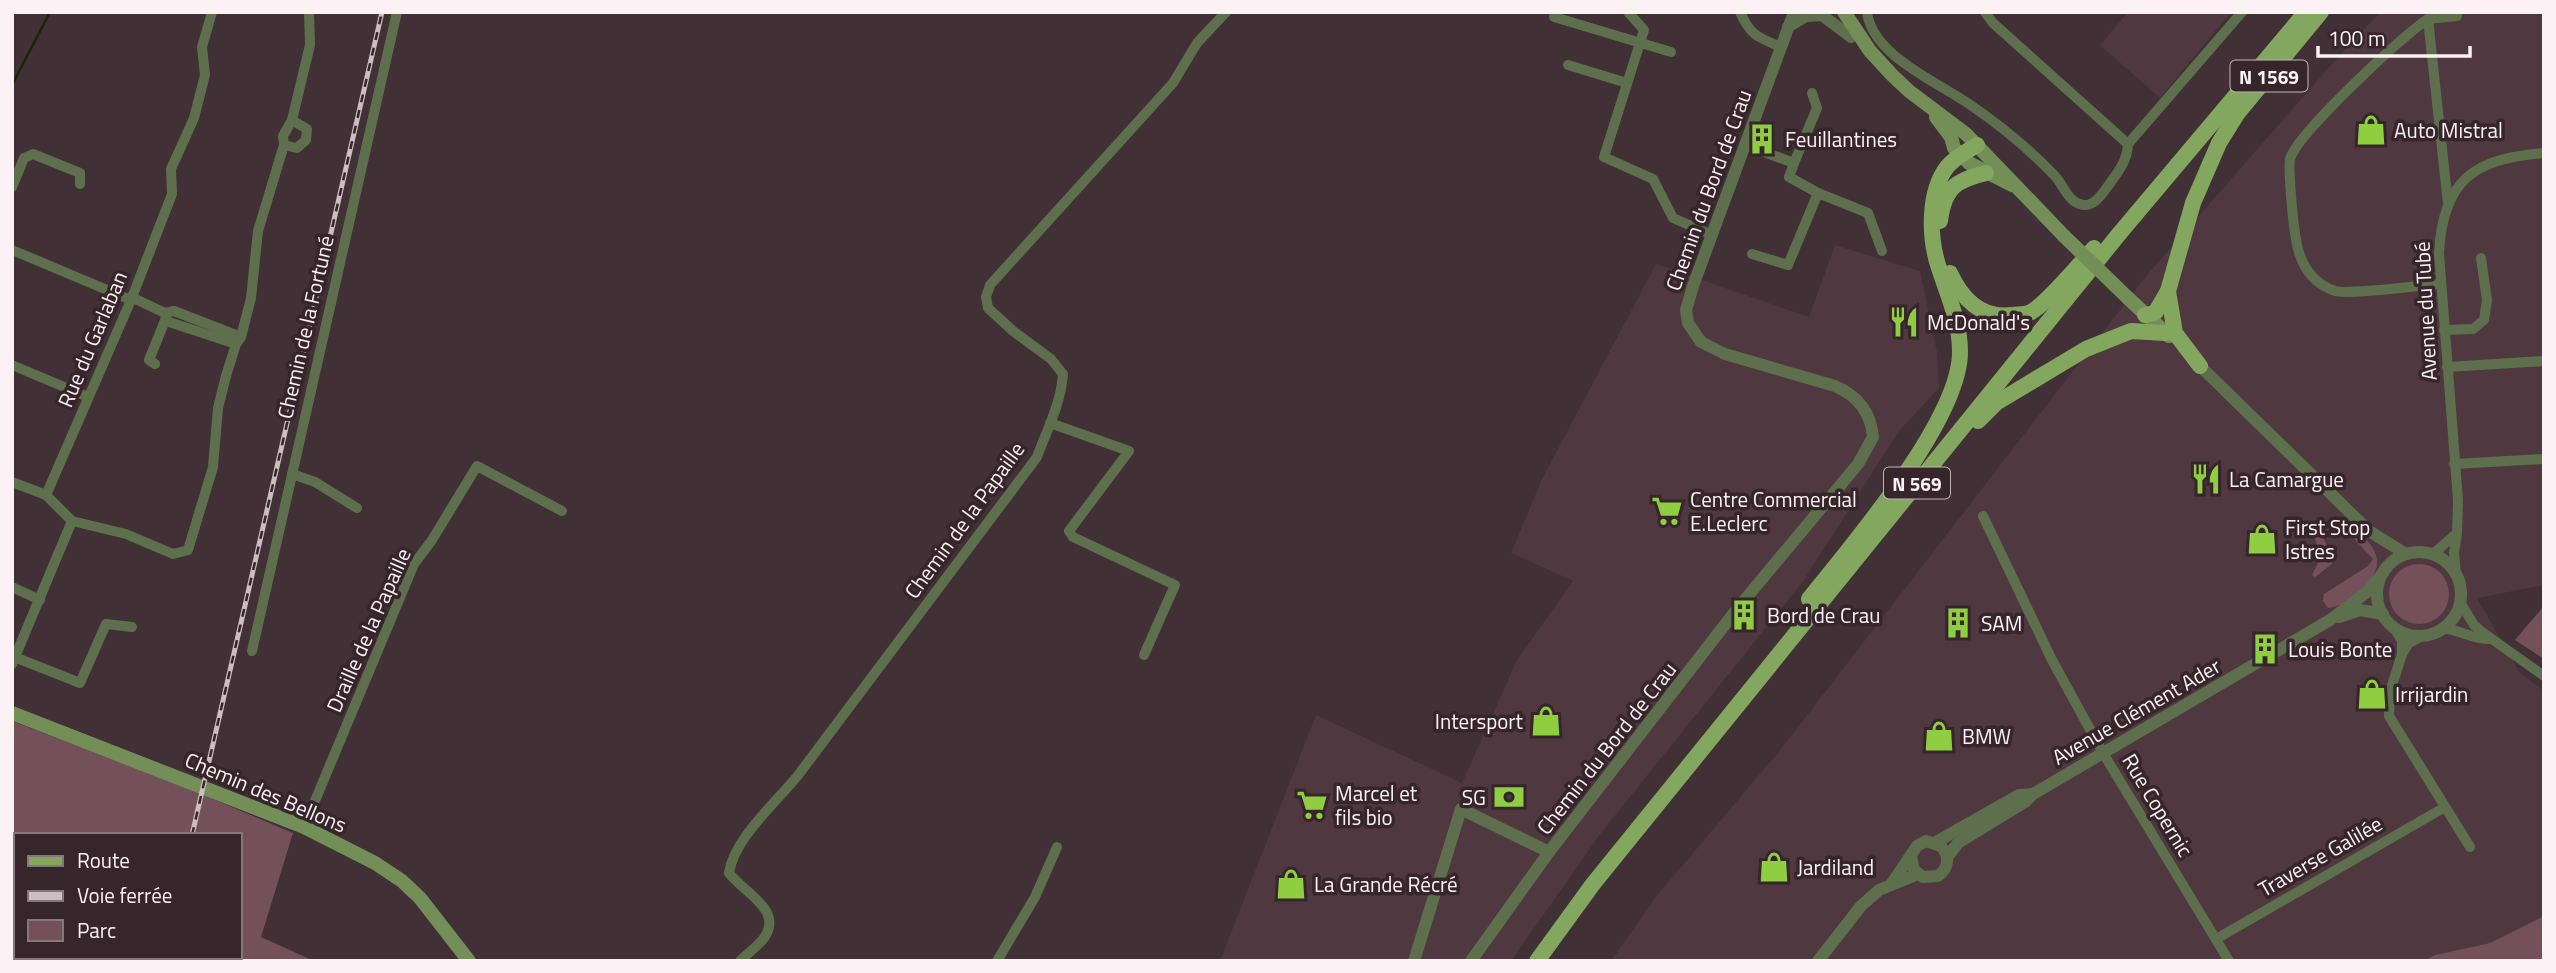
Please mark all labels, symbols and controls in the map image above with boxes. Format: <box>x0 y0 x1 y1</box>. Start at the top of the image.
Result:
scale bar <box>2318 14 2470 58</box>
text: 100 m <box>2328 22 2385 54</box>
road number: N 1569 <box>2230 60 2308 92</box>
street label: Chemin du Bord de Crau <box>1657 85 1759 295</box>
shop icon: Auto Mistral <box>2354 113 2388 147</box>
place label: Auto Mistral <box>2394 114 2503 146</box>
building icon: Feuillantines <box>1745 122 1779 156</box>
place label: Feuillantines <box>1785 123 1897 155</box>
street label: Chemin de la Fortuné <box>268 232 342 422</box>
street label: Avenue du Tubé <box>2405 241 2445 381</box>
street label: Rue du Garlaban <box>49 266 135 412</box>
restaurant icon: McDonald's <box>1887 305 1921 339</box>
place label: McDonald's <box>1927 306 2030 338</box>
street label: Chemin de la Papaille <box>896 435 1032 605</box>
restaurant icon: La Camargue <box>2189 462 2223 496</box>
place label: La Camargue <box>2229 463 2344 495</box>
road number: N 569 <box>1884 468 1950 498</box>
place label: Centre Commercial E.Leclerc <box>1690 483 1857 539</box>
supermarket icon: Centre Commercial E.Leclerc <box>1650 494 1684 528</box>
place label: First Stop Istres <box>2285 511 2370 567</box>
shop icon: First Stop Istres <box>2245 522 2279 556</box>
street label: Draille de la Papaille <box>317 543 419 717</box>
building icon: Bord de Crau <box>1727 598 1761 632</box>
place label: Bord de Crau <box>1767 599 1880 631</box>
building icon: SAM <box>1941 606 1975 640</box>
place label: SAM <box>1981 607 2022 639</box>
building icon: Louis Bonte <box>2248 632 2282 666</box>
place label: Louis Bonte <box>2288 633 2392 665</box>
street label: Avenue Clément Ader <box>2046 650 2226 772</box>
street label: Chemin du Bord de Crau <box>1528 655 1684 841</box>
shop icon: Irrijardin <box>2355 677 2389 711</box>
place label: Irrijardin <box>2395 678 2468 710</box>
shop icon: Intersport <box>1529 704 1563 738</box>
place label: Intersport <box>1435 705 1524 737</box>
shop icon: BMW <box>1922 719 1956 753</box>
place label: BMW <box>1962 720 2011 752</box>
street label: Chemin des Bellons <box>180 744 352 840</box>
street label: Rue Copernic <box>2115 747 2201 863</box>
place label: Marcel et fils bio <box>1335 777 1418 833</box>
bank icon: SG <box>1492 780 1526 814</box>
place label: SG <box>1462 781 1486 813</box>
supermarket icon: Marcel et fils bio <box>1295 788 1329 822</box>
street label: Traverse Galilée <box>2252 807 2388 905</box>
legend <box>14 833 242 959</box>
text: Route <box>77 844 130 876</box>
shop icon: Jardiland <box>1757 850 1791 884</box>
place label: Jardiland <box>1797 851 1874 883</box>
shop icon: La Grande Récré <box>1274 867 1308 901</box>
place label: La Grande Récré <box>1314 868 1458 900</box>
text: Voie ferrée <box>77 879 172 911</box>
text: Parc <box>77 914 116 946</box>

